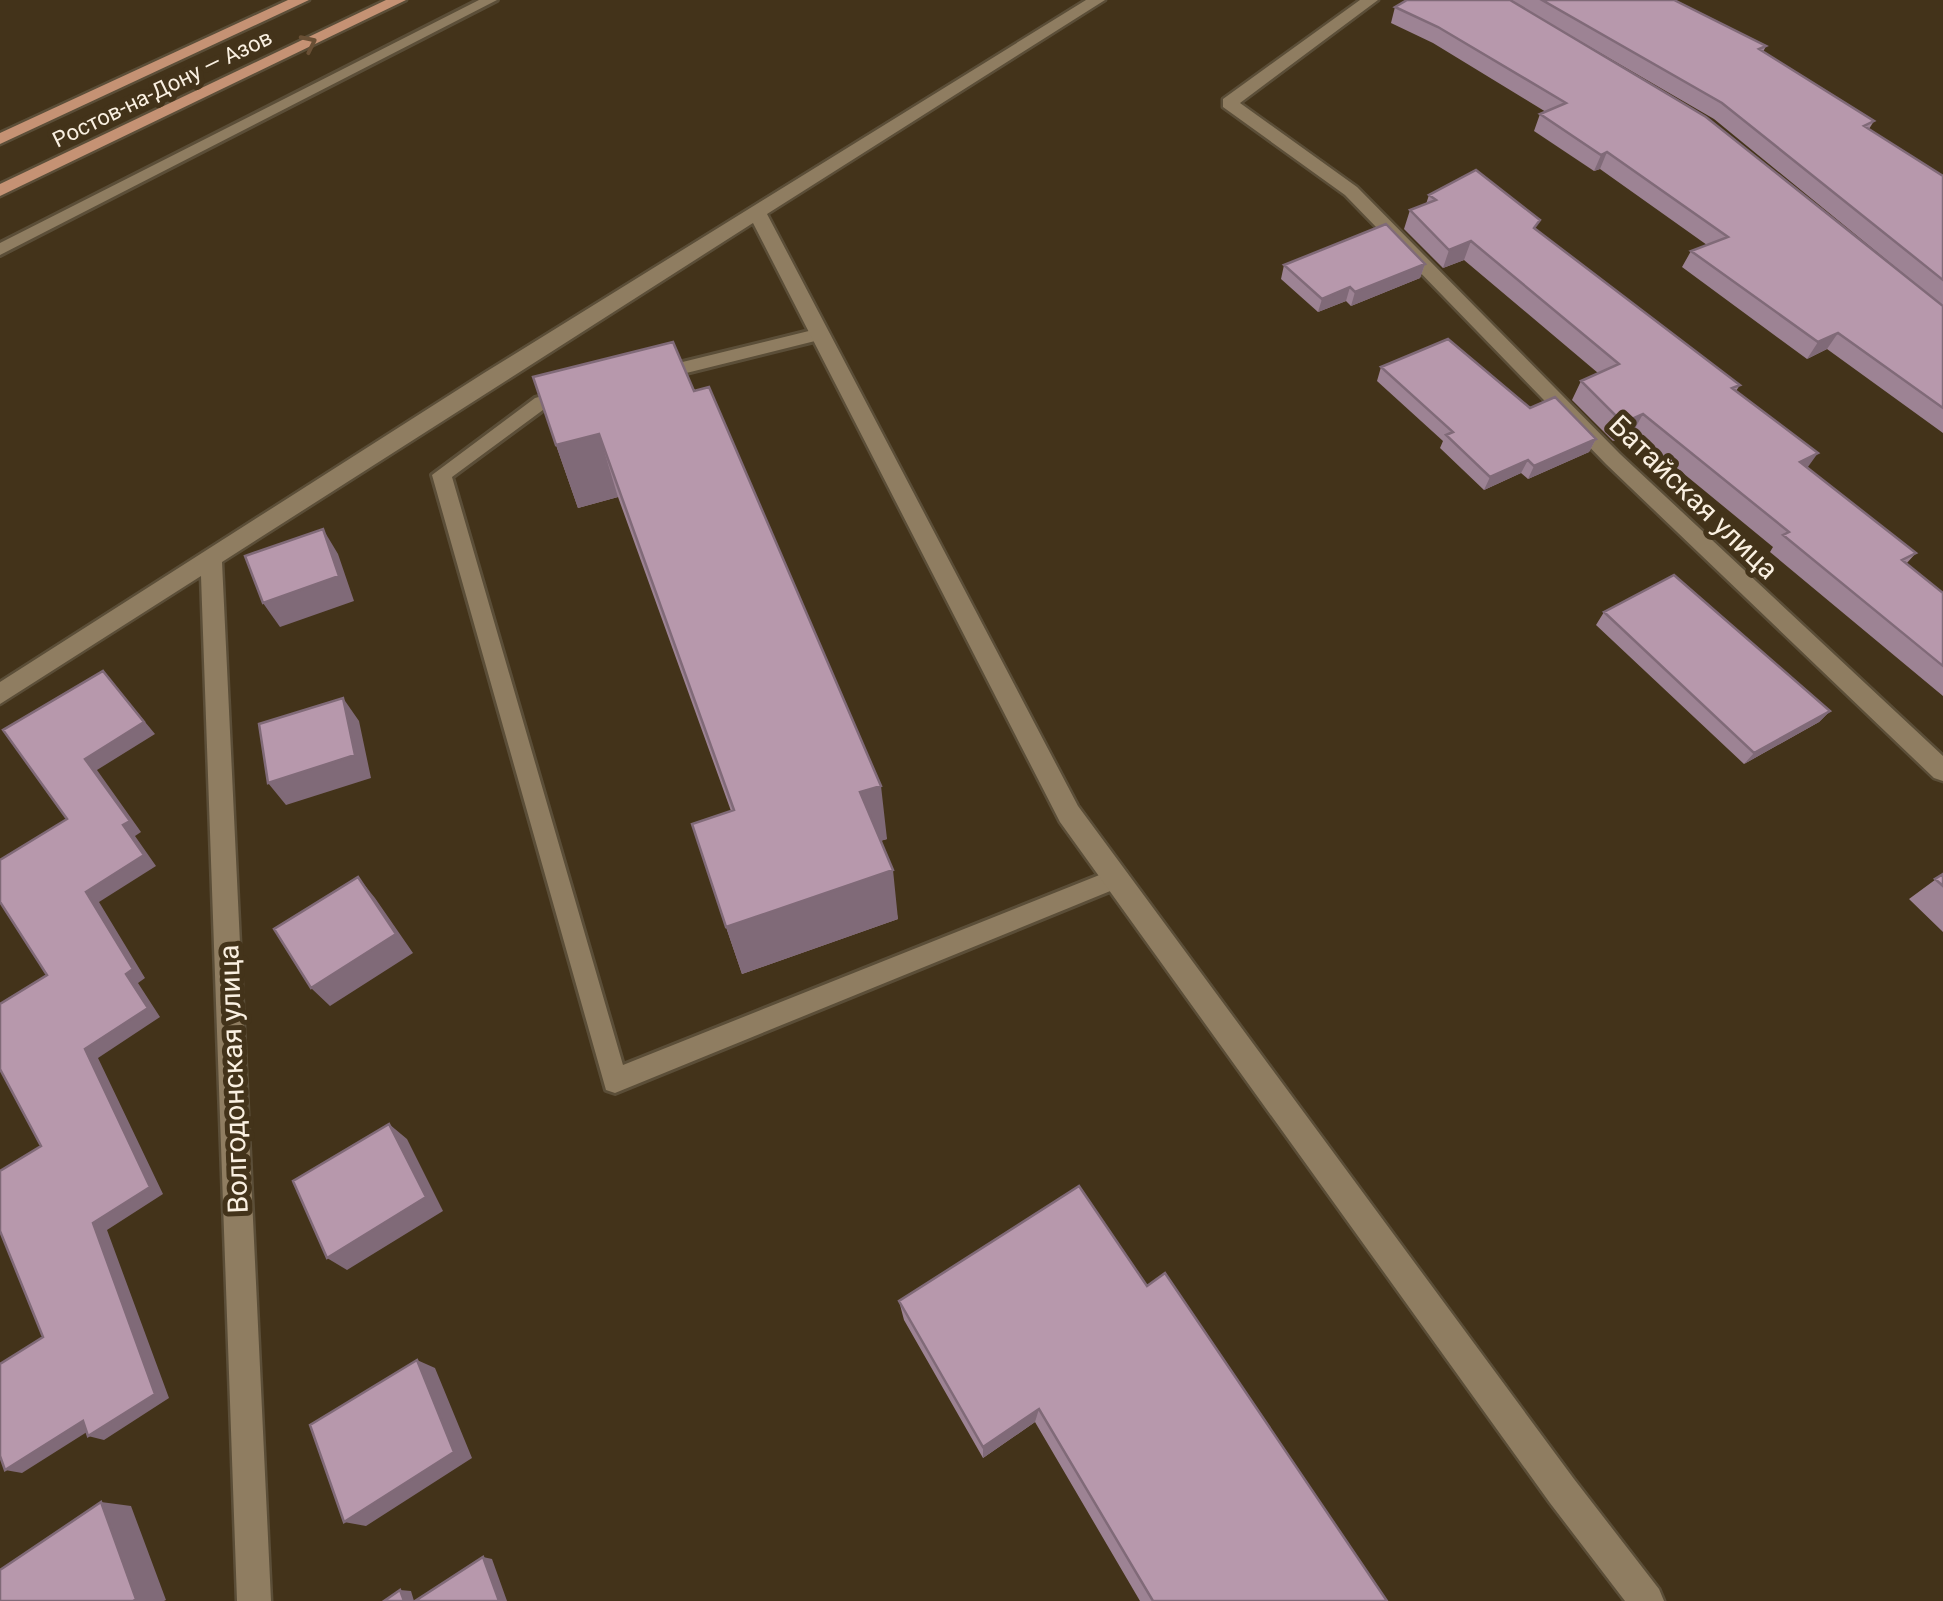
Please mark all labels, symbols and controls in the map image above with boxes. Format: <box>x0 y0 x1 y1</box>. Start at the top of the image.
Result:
street label: Ростов-на-Дону — Азов <box>49 24 276 152</box>
one-way arrow <box>299 35 317 55</box>
street label: Батайская улица <box>1603 409 1785 586</box>
street label: Волгодонская улица <box>212 944 255 1214</box>

